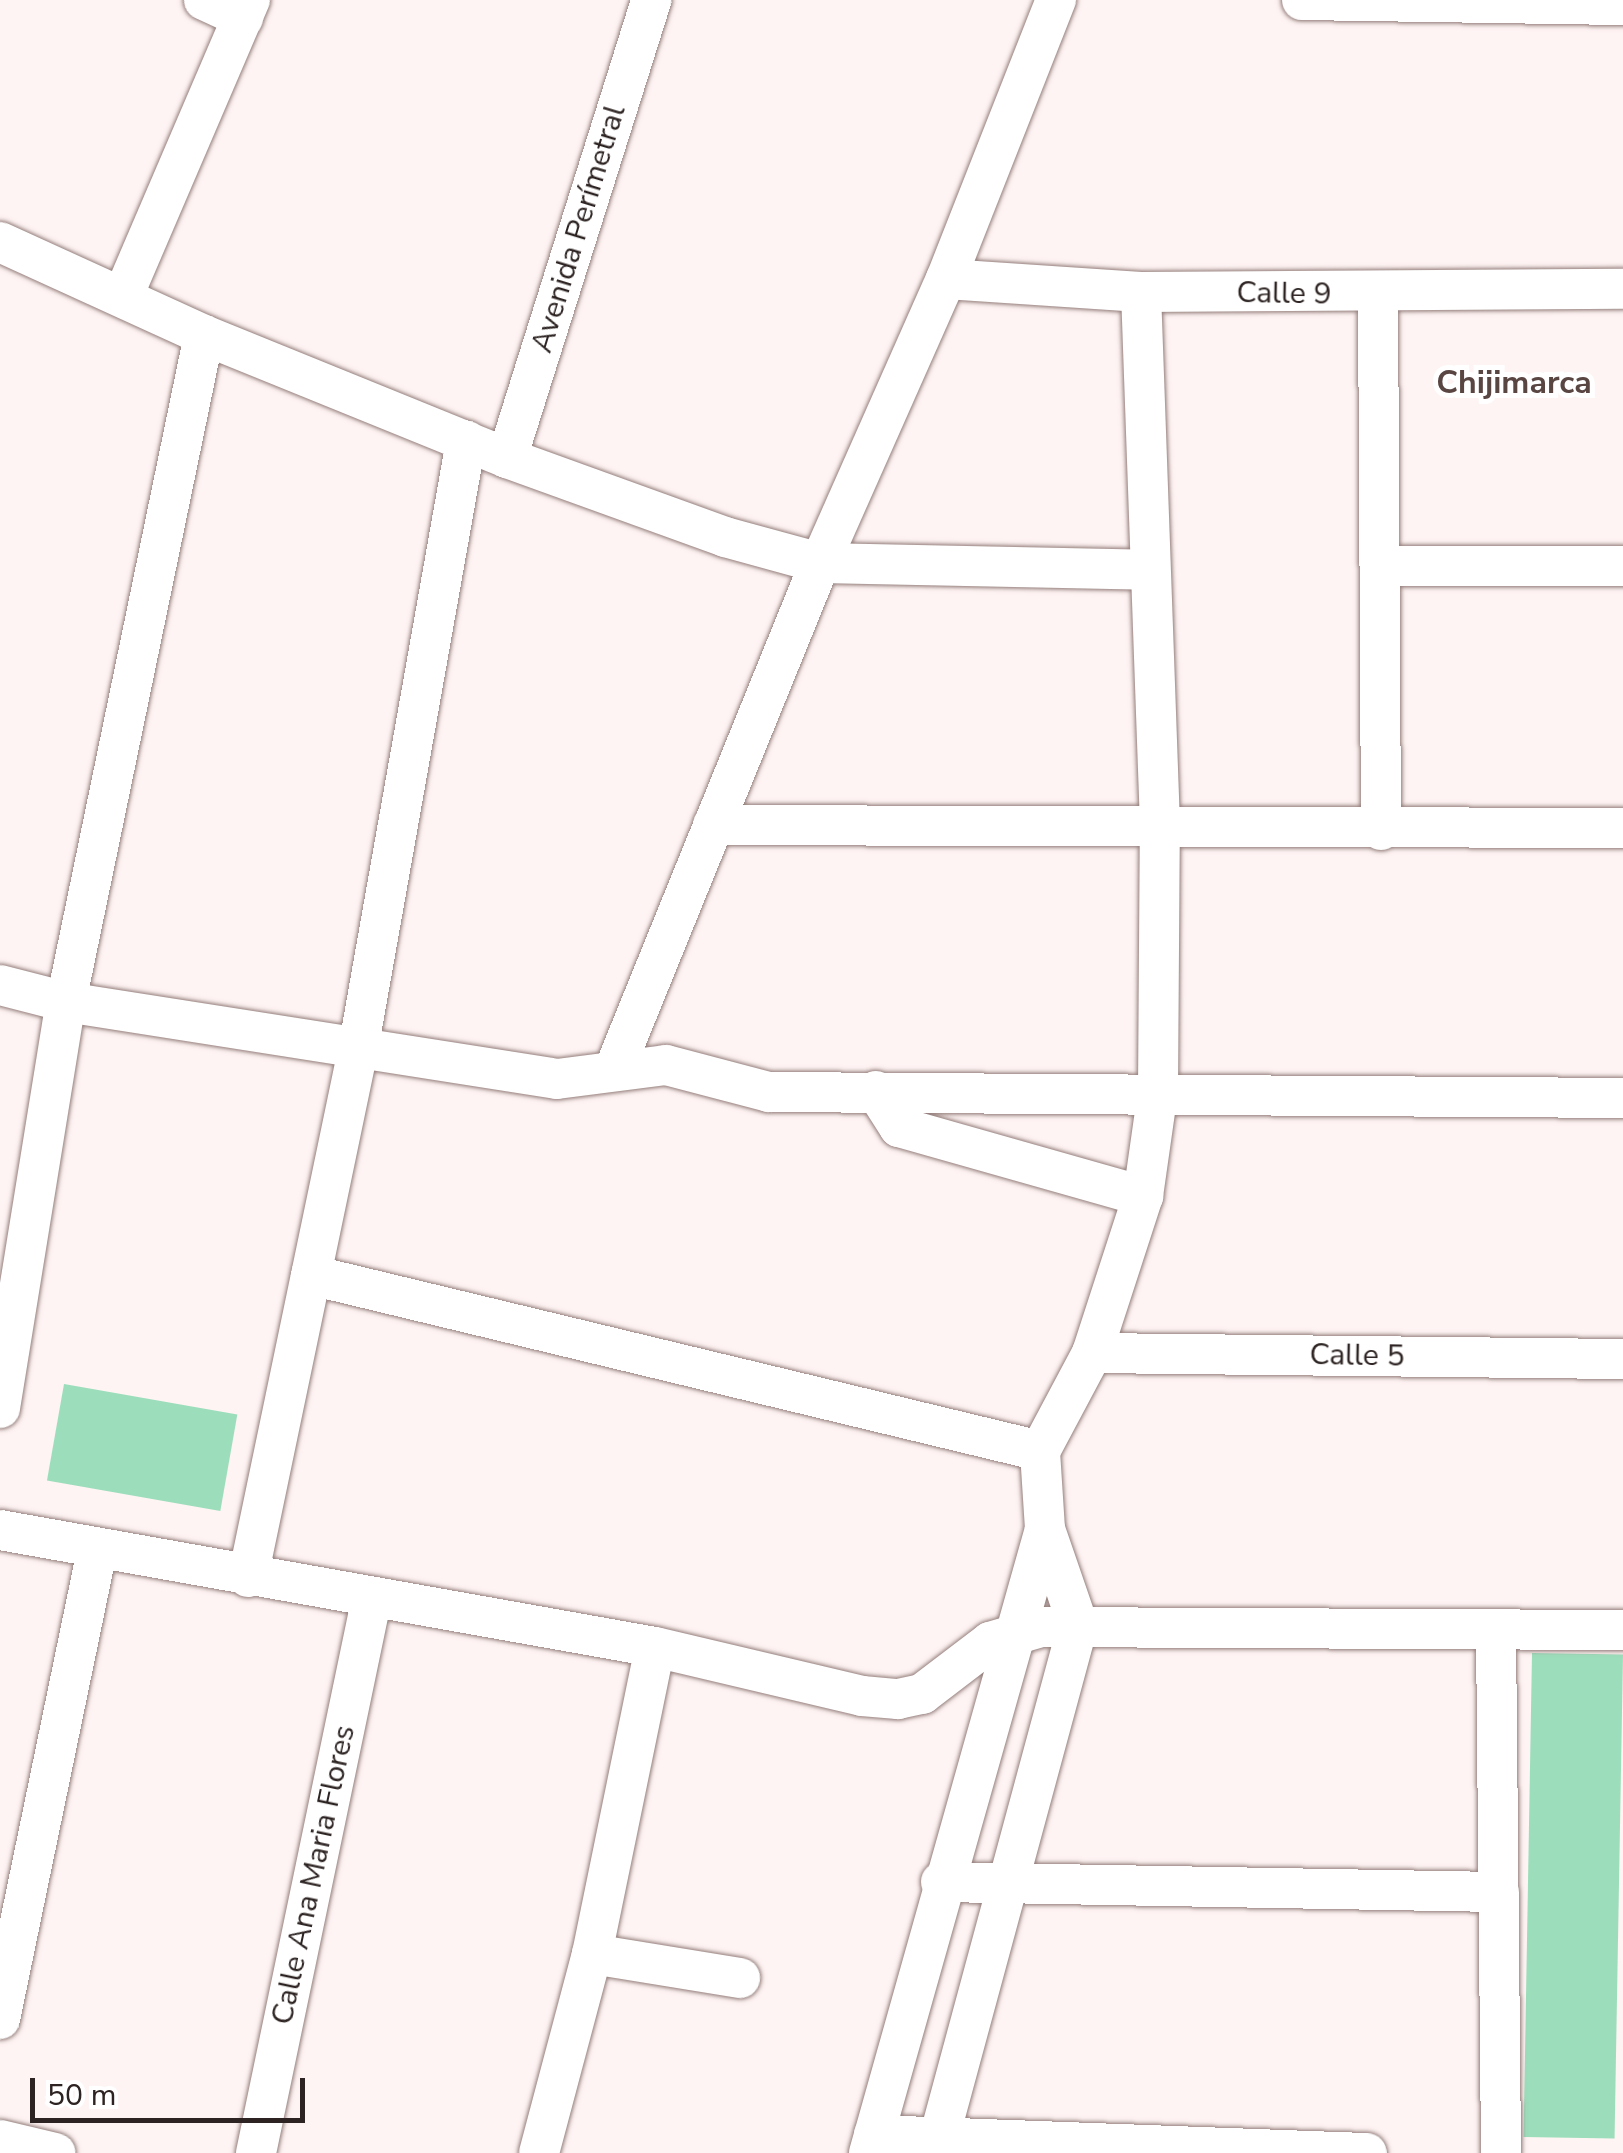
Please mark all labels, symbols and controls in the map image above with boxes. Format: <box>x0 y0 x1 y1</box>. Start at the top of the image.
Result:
street label: Avenida Perímetral <box>524 101 634 357</box>
street label: Calle 9 <box>1236 275 1332 313</box>
district label: Chijimarca <box>1436 364 1592 402</box>
street label: Calle 5 <box>1309 1337 1405 1375</box>
street label: Calle Ana Maria Flores <box>265 1722 363 2028</box>
scale bar <box>35 2058 310 2120</box>
text: 50 m <box>47 2075 116 2116</box>

